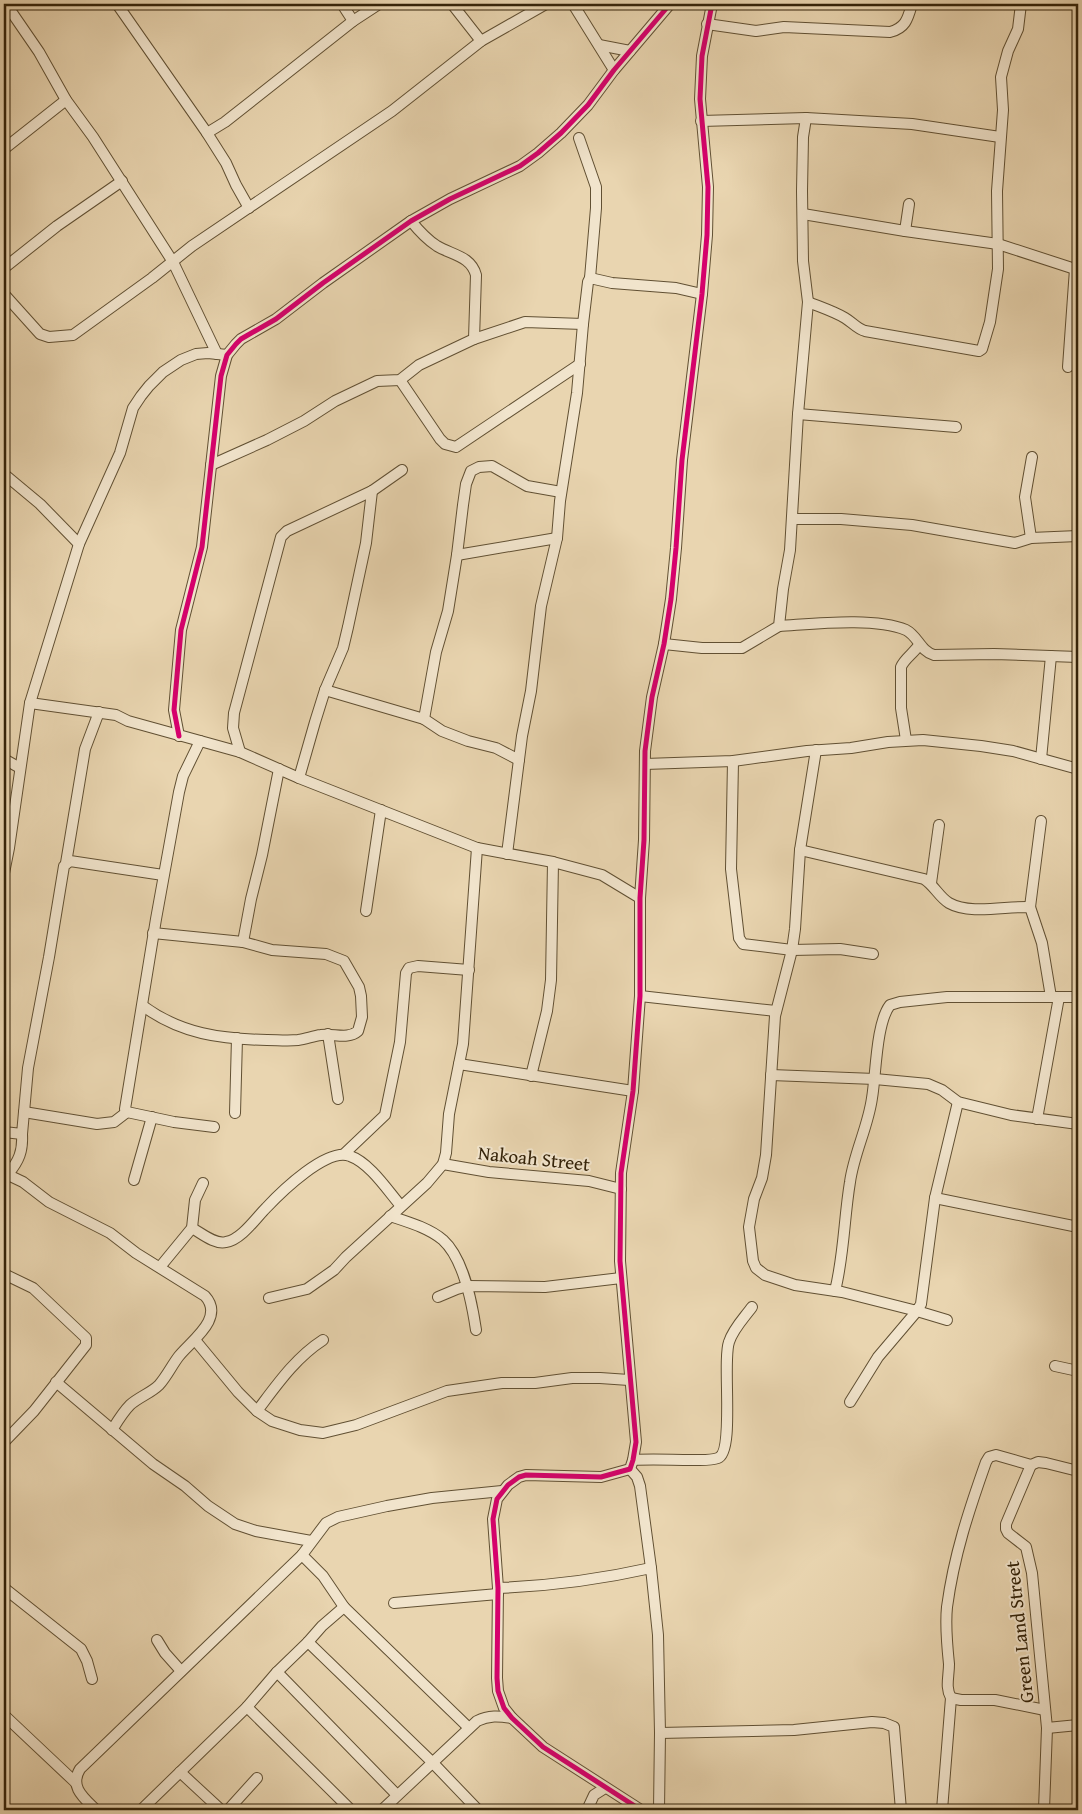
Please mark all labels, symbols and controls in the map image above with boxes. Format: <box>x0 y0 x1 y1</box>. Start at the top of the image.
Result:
street label: Nakoah Street <box>477 1138 592 1178</box>
street label: Green Land Street <box>998 1559 1040 1704</box>

